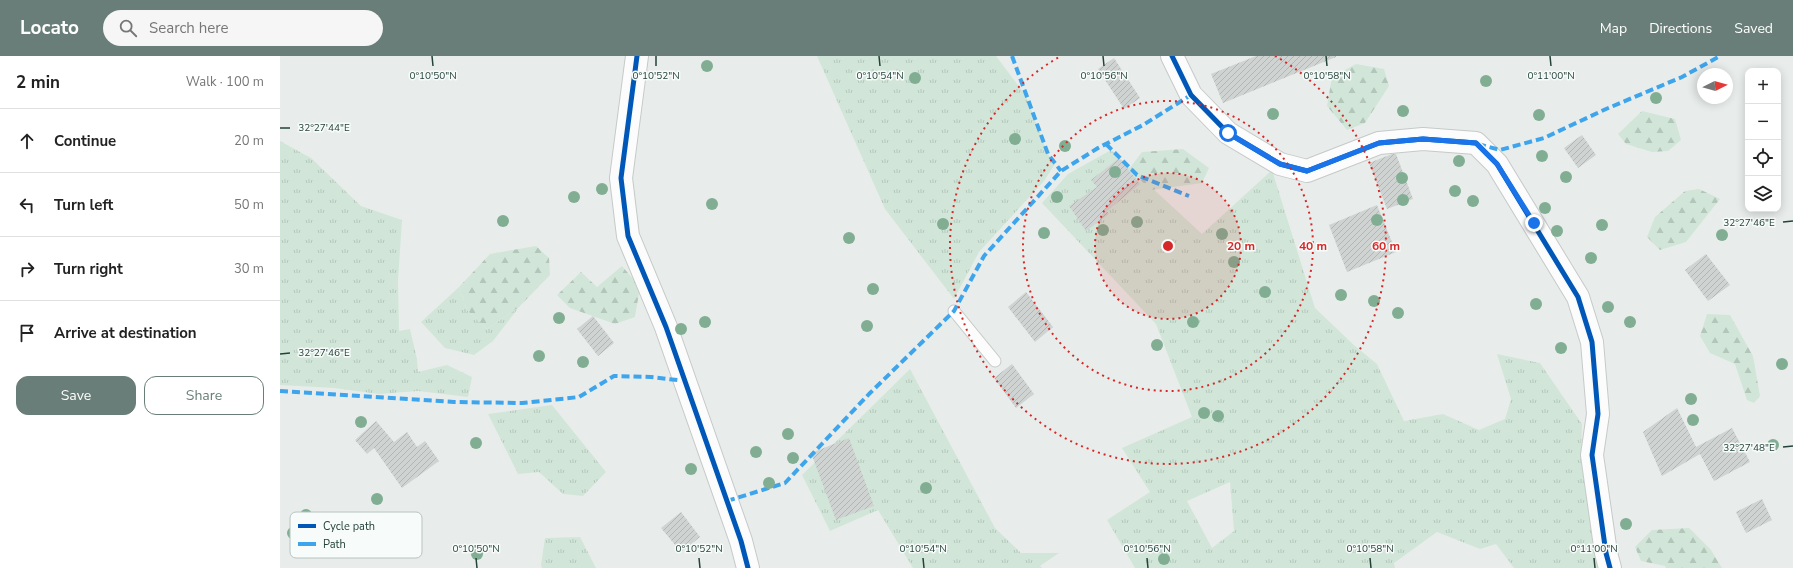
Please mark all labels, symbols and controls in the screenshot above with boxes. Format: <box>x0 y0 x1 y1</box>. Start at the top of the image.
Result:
search box <box>103 10 383 46</box>
text: Locato <box>20 15 79 41</box>
icon: search <box>117 17 139 39</box>
text: Search here <box>149 18 229 38</box>
text: Map <box>1600 19 1627 38</box>
text: Directions <box>1649 19 1712 38</box>
text: Saved <box>1734 19 1773 38</box>
north arrow <box>1697 68 1733 104</box>
map controls <box>1745 68 1781 212</box>
button: + <box>1745 68 1781 104</box>
text: 0°10'50"N <box>409 69 457 83</box>
text: 0°10'52"N <box>632 69 680 83</box>
text: 0°10'54"N <box>856 69 904 83</box>
text: 0°10'56"N <box>1080 69 1128 83</box>
text: 0°10'58"N <box>1303 69 1351 83</box>
text: 0°11'00"N <box>1527 69 1575 83</box>
text: 2 min <box>16 71 60 94</box>
text: Walk · 100 m <box>186 73 264 91</box>
button: − <box>1745 104 1781 140</box>
text: 32°27'44"E <box>298 121 350 135</box>
route start <box>1219 124 1237 142</box>
icon: ahead <box>16 130 38 152</box>
text: Continue <box>54 131 116 151</box>
text: 20 m <box>234 132 264 150</box>
button: locate <box>1745 140 1781 176</box>
button: layers <box>1745 176 1781 212</box>
icon: left <box>16 194 38 216</box>
text: Turn left <box>54 195 113 215</box>
text: 50 m <box>234 196 264 214</box>
route end <box>1525 214 1543 232</box>
text: 32°27'46"E <box>1723 216 1775 230</box>
text: 20 m <box>1227 238 1255 254</box>
text: 40 m <box>1299 238 1327 254</box>
text: 60 m <box>1372 238 1400 254</box>
centre of rings <box>1161 239 1175 253</box>
icon: right <box>16 258 38 280</box>
text: Turn right <box>54 259 123 279</box>
text: 30 m <box>234 260 264 278</box>
icon: arrive <box>16 322 38 344</box>
text: Arrive at destination <box>54 323 197 343</box>
text: 32°27'46"E <box>298 346 350 360</box>
button: Save <box>16 376 136 415</box>
button: Share <box>144 376 264 415</box>
text: 32°27'48"E <box>1723 441 1775 455</box>
legend <box>290 512 422 558</box>
text: Cycle path <box>323 519 375 534</box>
text: Path <box>323 537 346 552</box>
text: 0°10'50"N <box>452 542 500 556</box>
text: 0°10'52"N <box>675 542 723 556</box>
text: 0°10'54"N <box>899 542 947 556</box>
text: 0°10'56"N <box>1123 542 1171 556</box>
text: 0°10'58"N <box>1346 542 1394 556</box>
text: 0°11'00"N <box>1570 542 1618 556</box>

